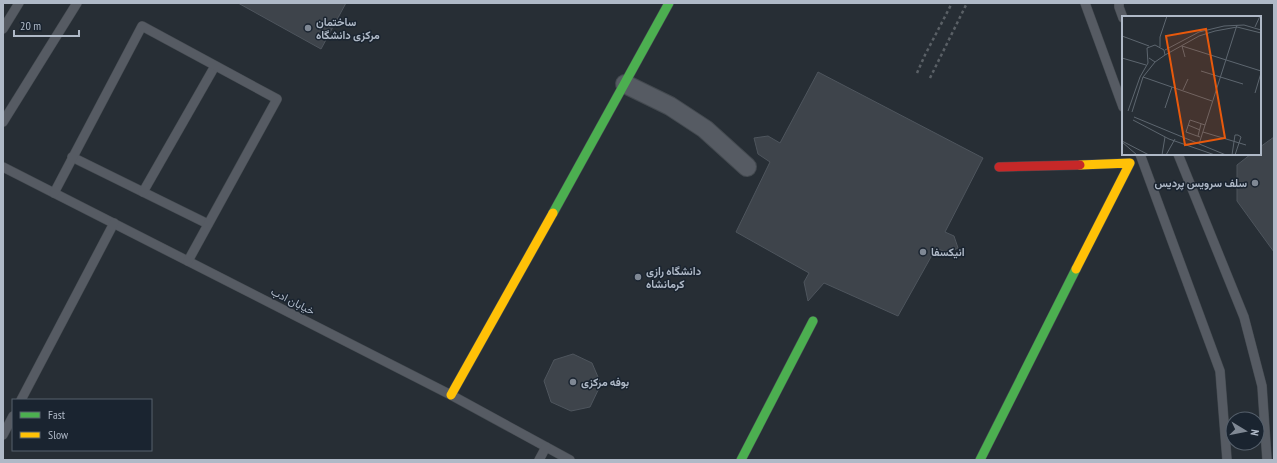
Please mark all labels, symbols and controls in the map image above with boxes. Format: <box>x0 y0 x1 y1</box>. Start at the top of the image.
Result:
scale bar <box>14 12 79 38</box>
place label: ساختمان مرکزی دانشگاه <box>316 15 380 42</box>
inset map <box>1122 16 1261 155</box>
text: 20 m <box>20 18 41 33</box>
marker: ساختمان مرکزی دانشگاه <box>303 23 313 33</box>
place label: سلف سرویس پردیس <box>1154 176 1247 191</box>
marker: سلف سرویس پردیس <box>1250 178 1260 188</box>
place label: انیکسفا <box>931 245 965 259</box>
marker: انیکسفا <box>918 247 928 257</box>
place label: دانشگاه رازی کرمانشاه <box>646 264 702 291</box>
marker: دانشگاه رازی کرمانشاه <box>633 272 643 282</box>
street label: خیابان ادب <box>269 284 317 318</box>
place label: بوفه مرکزی <box>581 375 629 389</box>
marker: بوفه مرکزی <box>568 377 578 387</box>
legend <box>12 399 152 451</box>
text: Fast <box>48 407 66 422</box>
north arrow <box>1225 411 1265 451</box>
text: Slow <box>48 427 69 442</box>
text: N <box>1247 429 1262 437</box>

